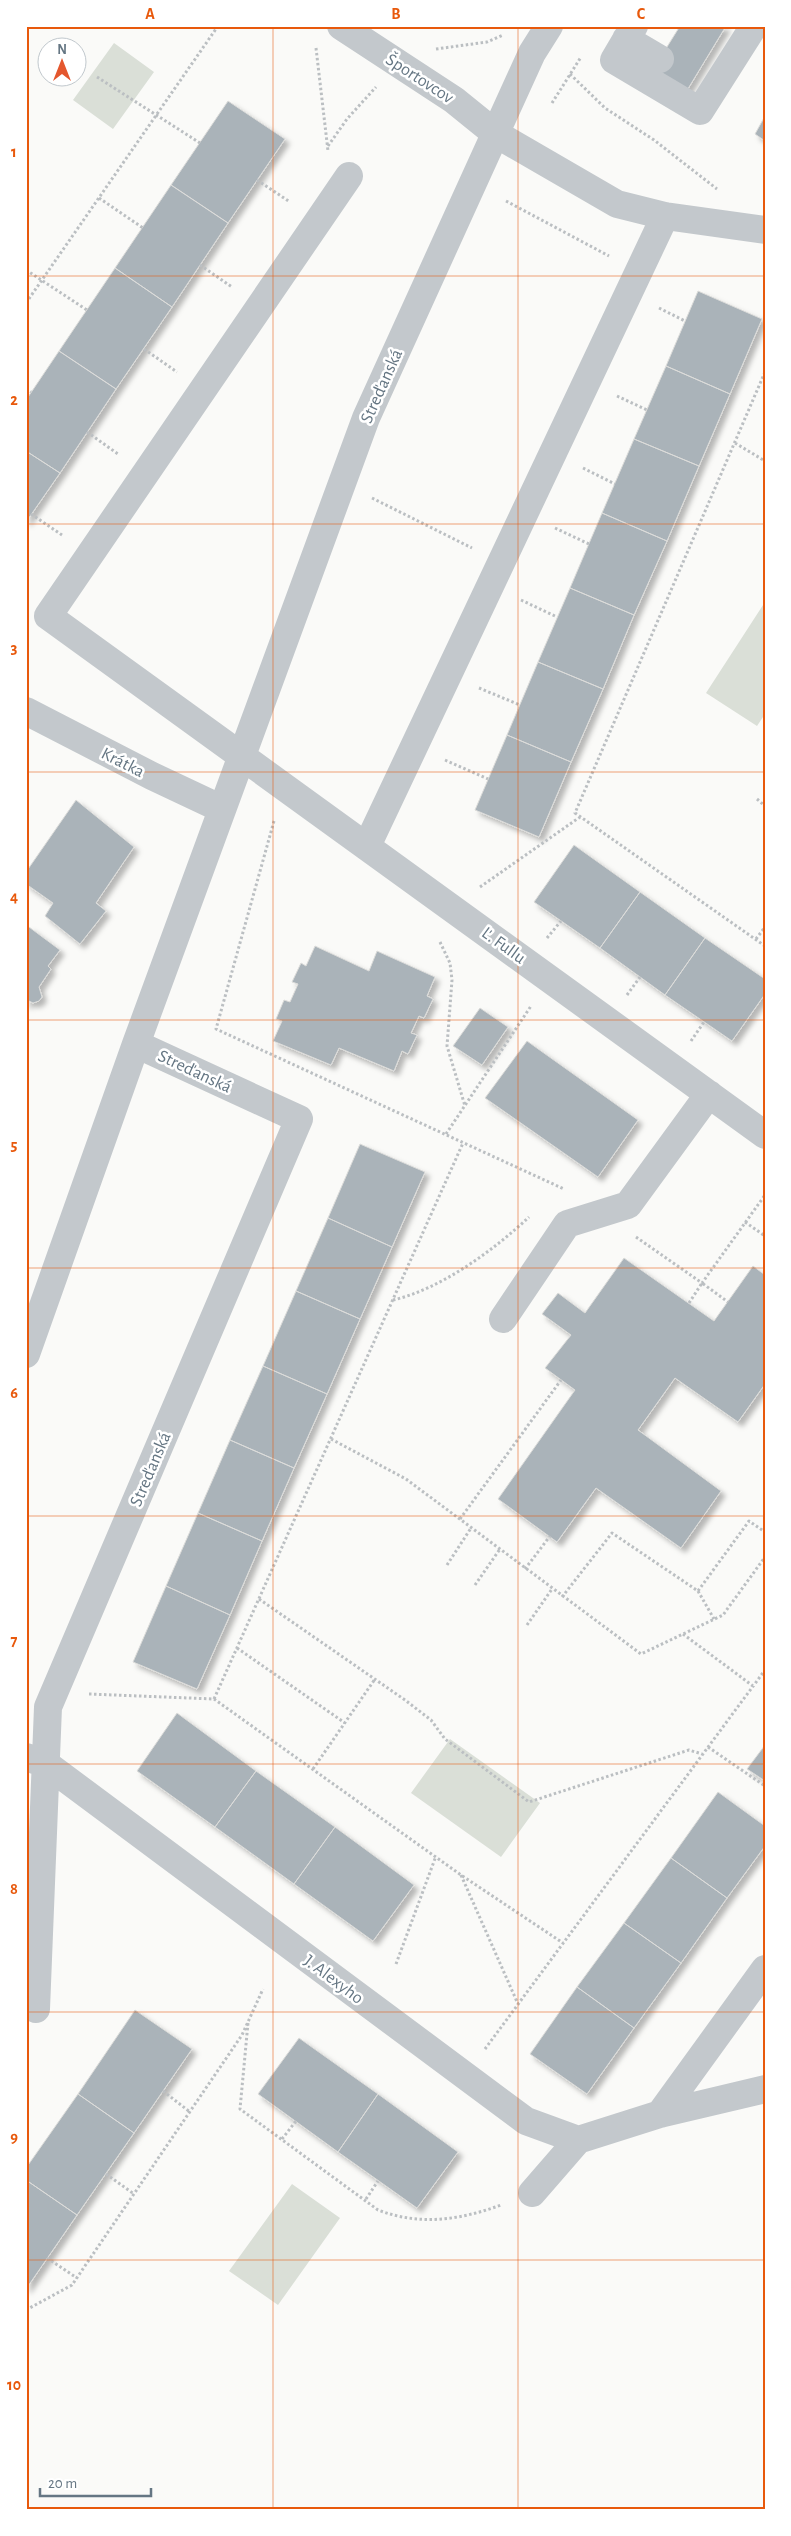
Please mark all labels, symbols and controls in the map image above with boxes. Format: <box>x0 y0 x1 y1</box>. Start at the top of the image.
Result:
text: A <box>145 6 155 22</box>
text: B <box>391 6 401 22</box>
text: C <box>637 6 646 22</box>
north arrow <box>38 38 88 88</box>
text: N <box>57 43 67 57</box>
street label: Športovcov <box>382 48 458 107</box>
text: 1 <box>11 144 17 160</box>
street label: Streďanská <box>358 347 406 426</box>
text: 2 <box>10 392 18 408</box>
text: 3 <box>11 640 18 656</box>
street label: Krátka <box>98 745 147 781</box>
text: 4 <box>10 889 18 905</box>
street label: Ľ. Fullu <box>478 924 529 968</box>
street label: Streďanská <box>155 1047 234 1097</box>
text: 5 <box>11 1137 18 1153</box>
text: 6 <box>10 1385 18 1401</box>
street label: Streďanská <box>127 1430 175 1509</box>
text: 7 <box>11 1633 18 1649</box>
text: 8 <box>10 1881 18 1897</box>
street label: J. Alexyho <box>300 1952 366 2008</box>
text: 9 <box>10 2129 18 2145</box>
text: 10 <box>7 2377 21 2393</box>
scale bar <box>40 2466 151 2498</box>
text: 20 m <box>48 2476 77 2491</box>

